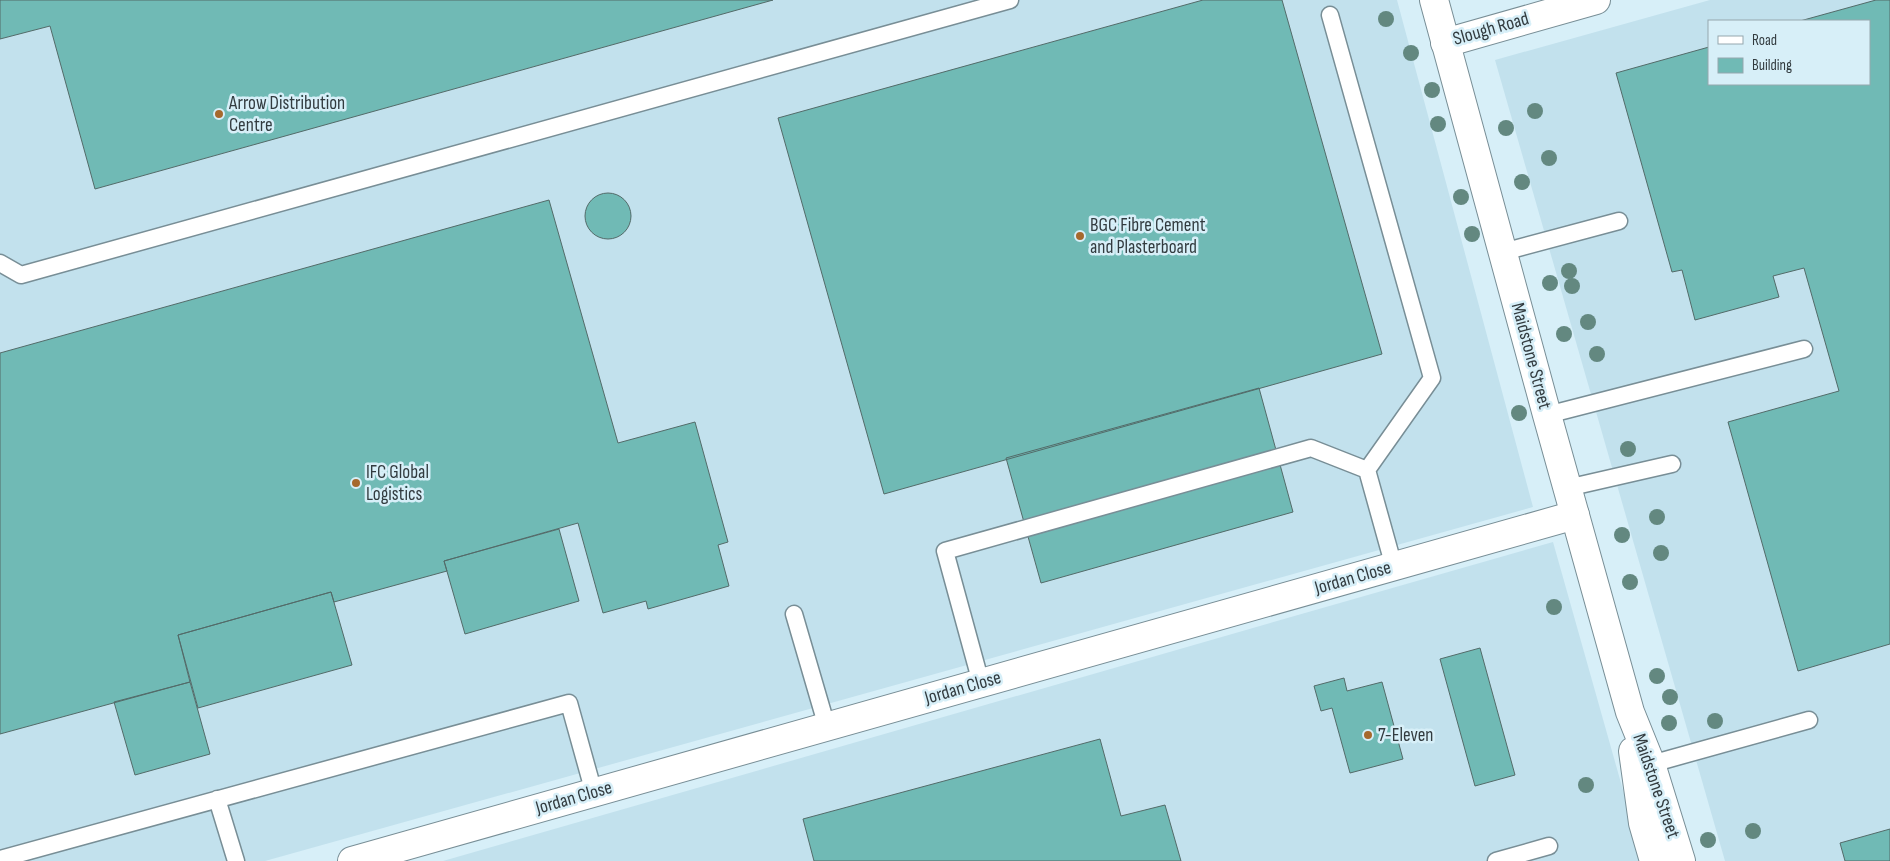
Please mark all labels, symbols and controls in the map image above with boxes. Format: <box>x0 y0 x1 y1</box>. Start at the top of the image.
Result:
street label: Slough Road <box>1450 7 1532 51</box>
legend <box>1708 20 1870 85</box>
text: Road <box>1752 31 1777 50</box>
text: Building <box>1752 56 1792 75</box>
place label: Arrow Distribution Centre <box>228 92 345 137</box>
marker: Arrow Distribution Centre <box>213 108 225 120</box>
place label: BGC Fibre Cement and Plasterboard <box>1090 214 1206 259</box>
marker: BGC Fibre Cement and Plasterboard <box>1074 230 1086 242</box>
street label: Maidstone Street <box>1506 300 1556 412</box>
place label: IFC Global Logistics <box>366 461 429 506</box>
marker: IFC Global Logistics <box>350 477 362 489</box>
street label: Jordan Close <box>1311 556 1394 600</box>
street label: Jordan Close <box>921 666 1004 710</box>
place label: 7-Eleven <box>1378 724 1433 747</box>
marker: 7-Eleven <box>1362 729 1374 741</box>
street label: Maidstone Street <box>1627 731 1685 842</box>
street label: Jordan Close <box>532 776 615 820</box>

